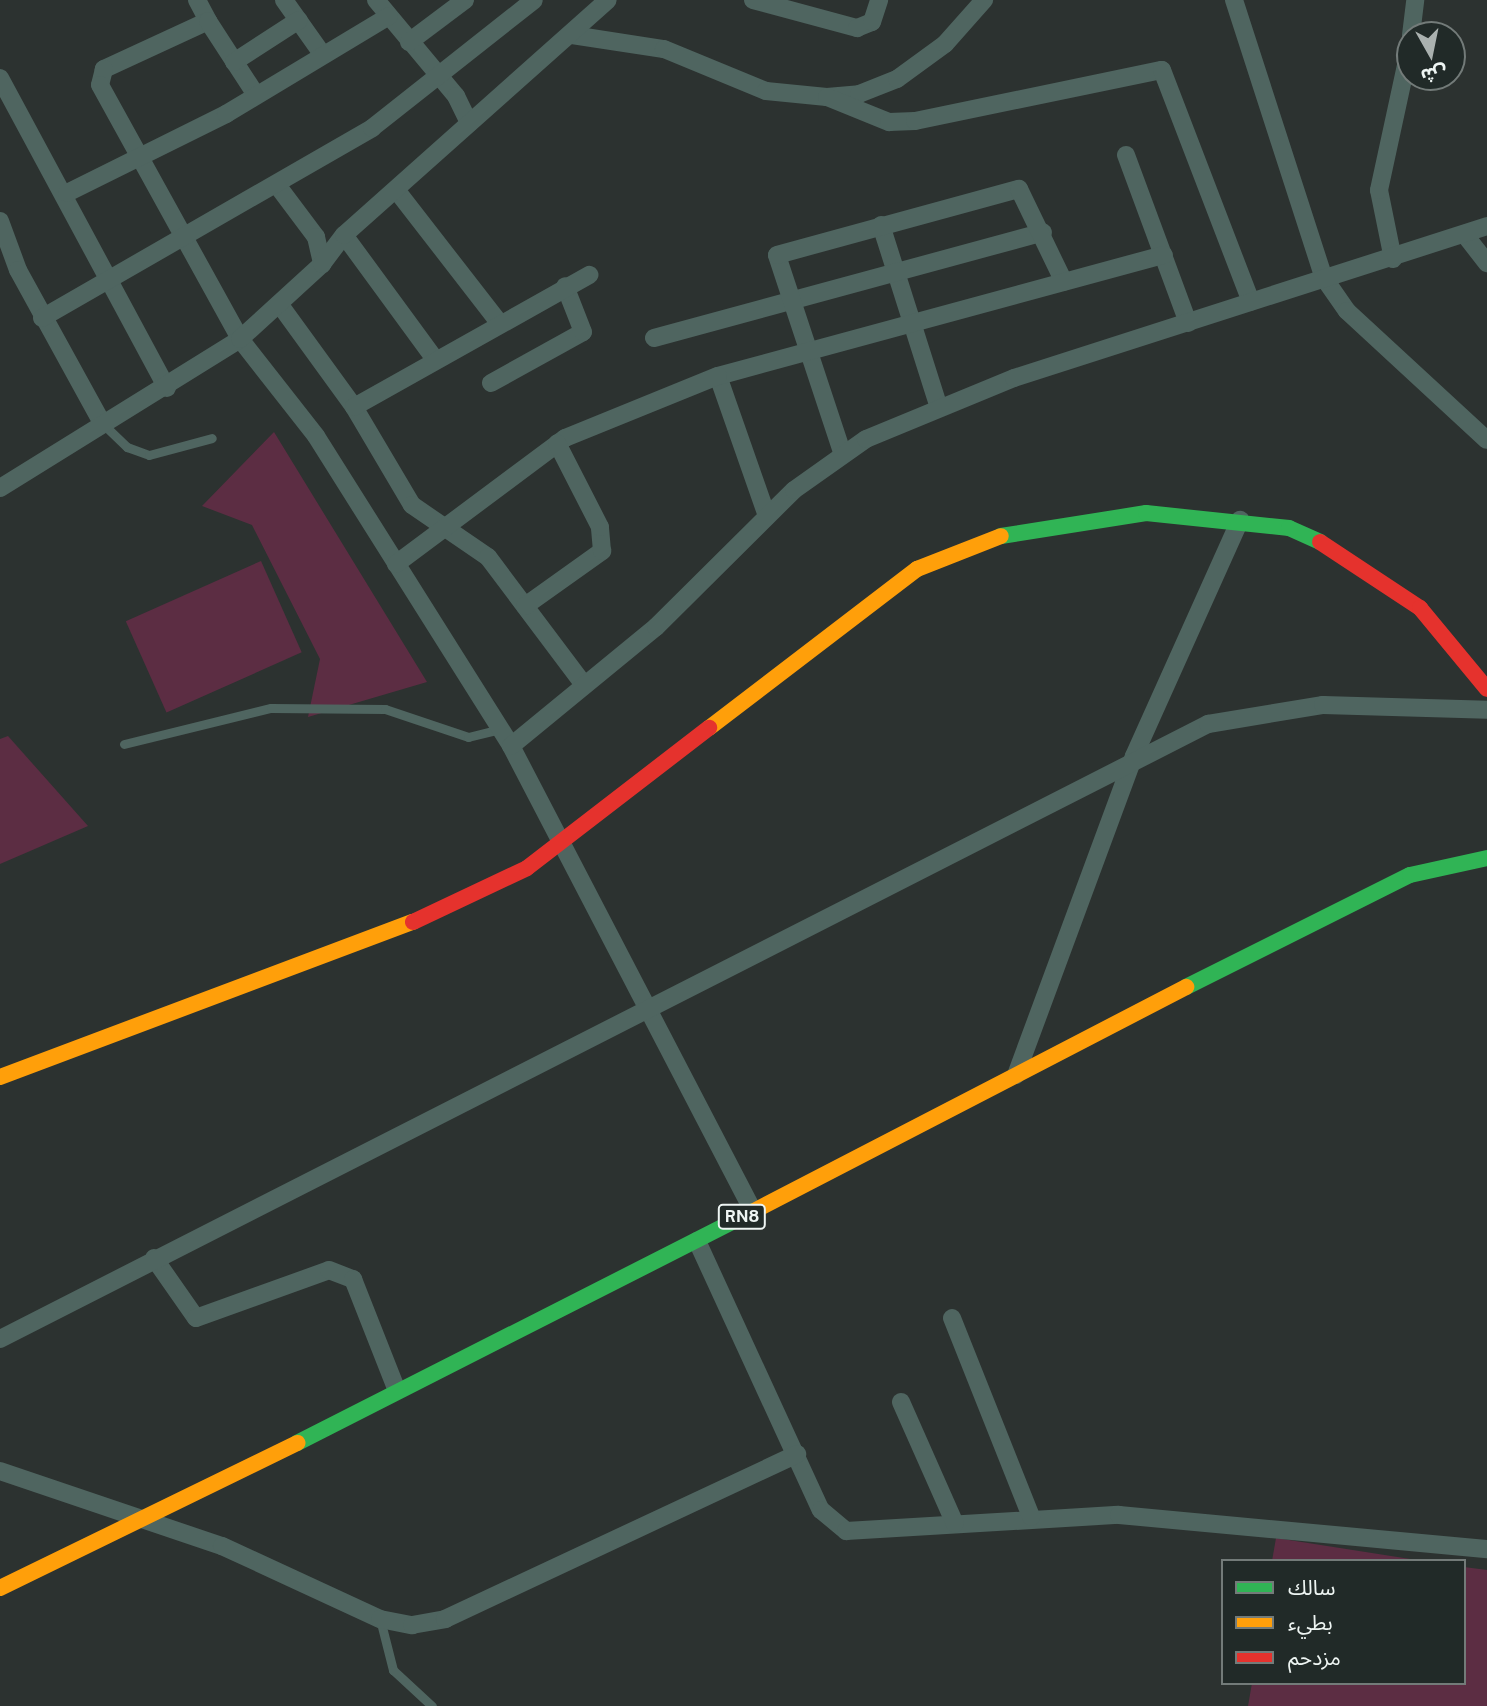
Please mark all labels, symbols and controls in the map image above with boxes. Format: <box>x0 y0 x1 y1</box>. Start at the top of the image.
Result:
north arrow <box>1396 21 1466 91</box>
text: ش <box>1419 62 1449 88</box>
road number: RN8 <box>718 1204 766 1230</box>
legend <box>1221 1559 1466 1685</box>
text: سالك <box>1288 1575 1335 1600</box>
text: بطيء <box>1288 1610 1333 1635</box>
text: مزدحم <box>1288 1645 1341 1670</box>

